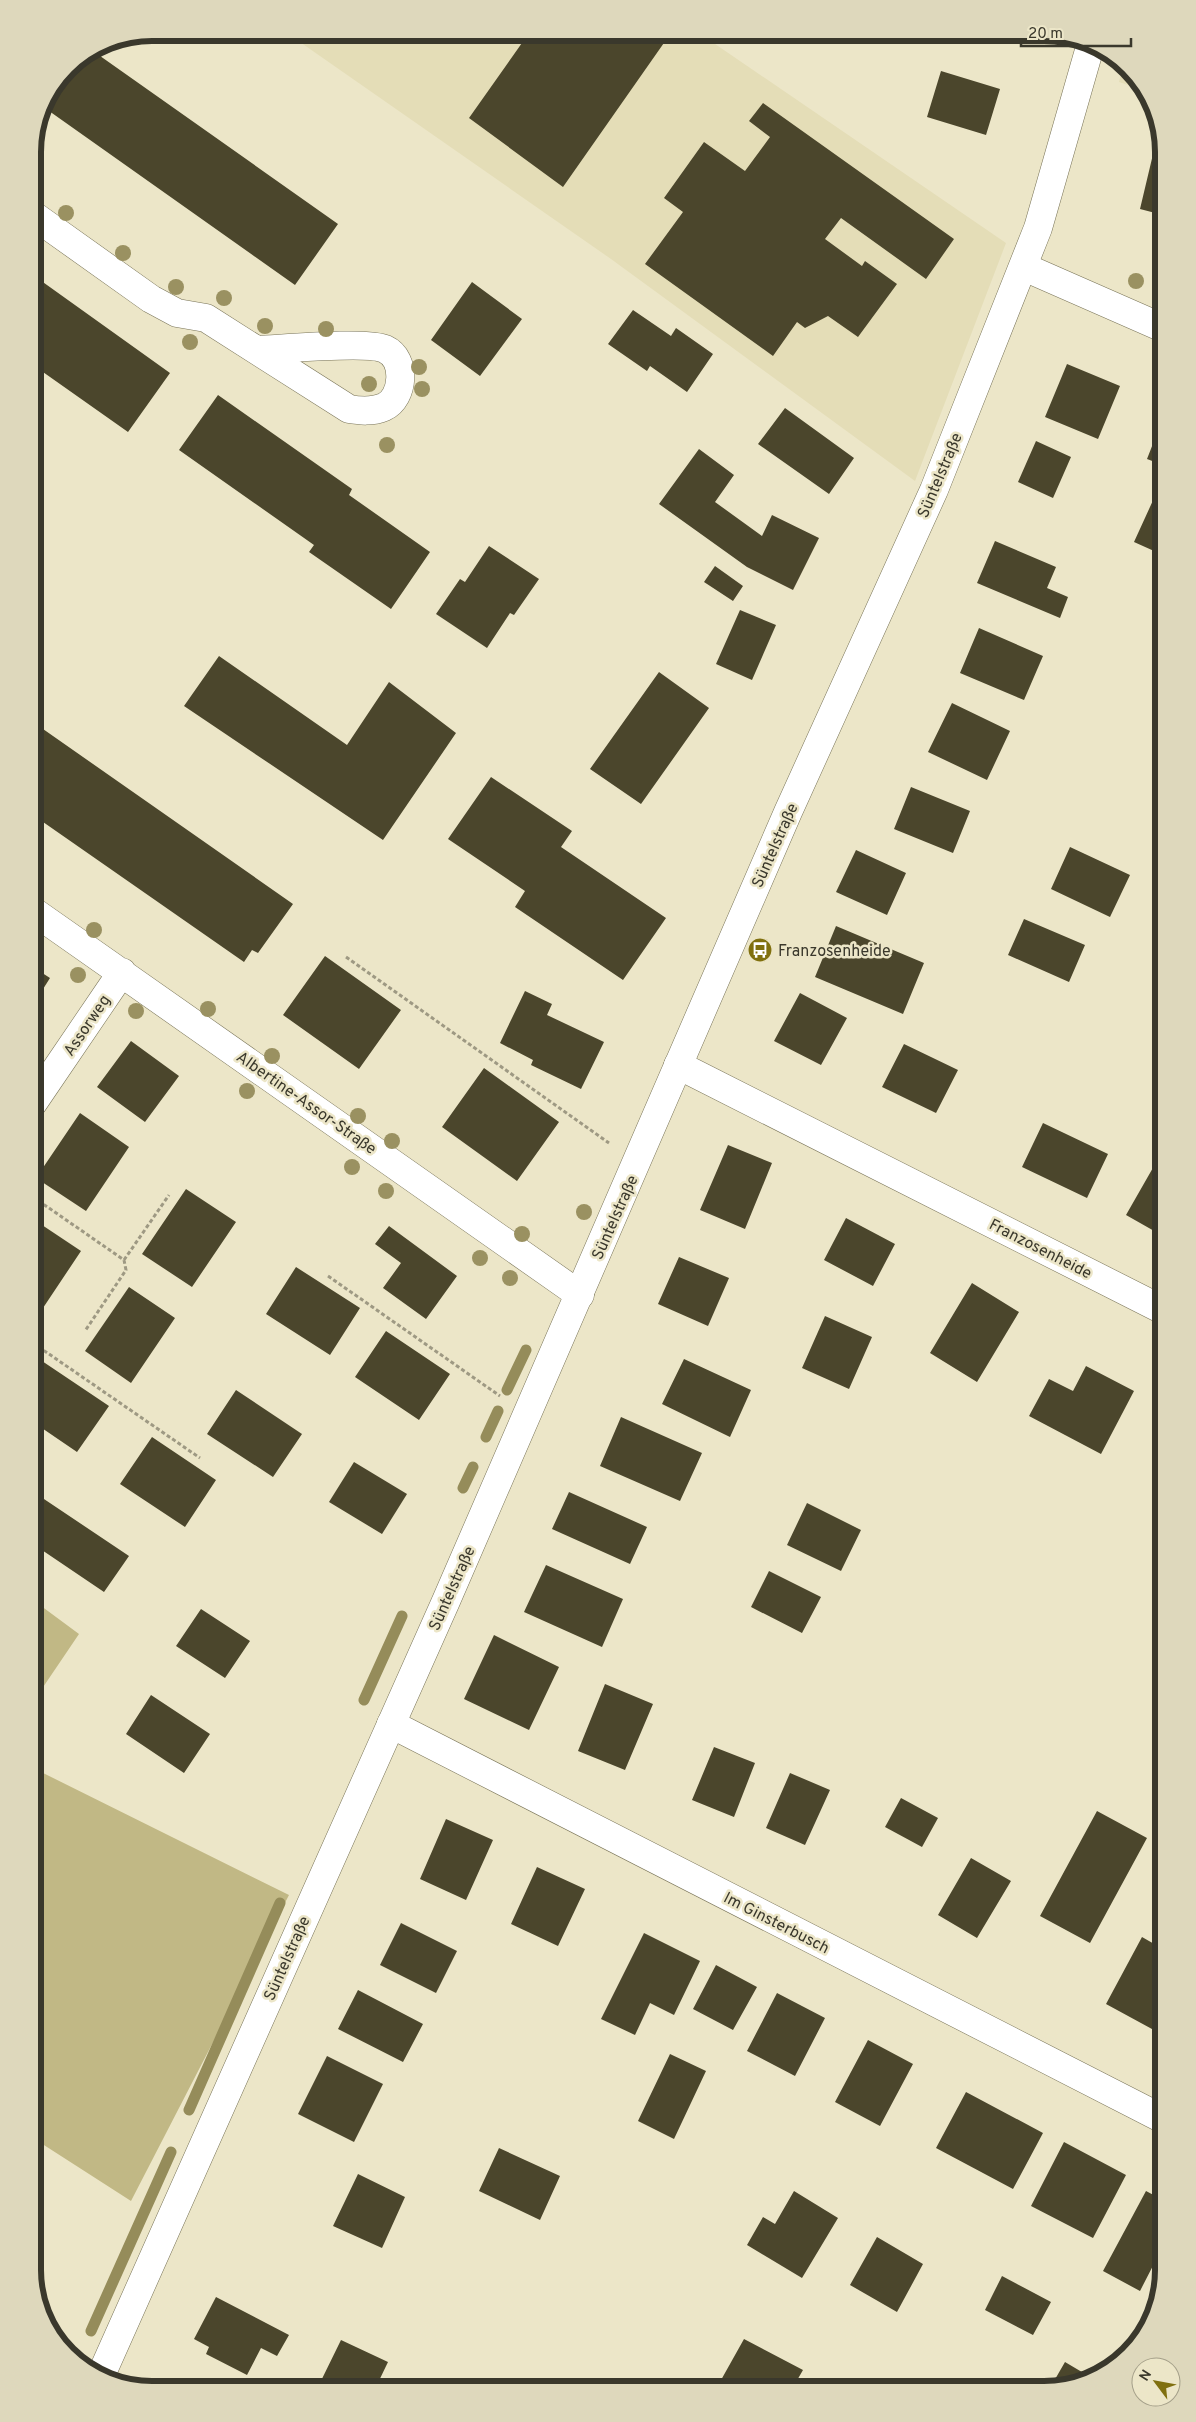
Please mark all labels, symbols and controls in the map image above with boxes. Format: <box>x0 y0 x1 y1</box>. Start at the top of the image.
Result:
scale bar <box>1021 15 1131 47</box>
text: 20 m <box>1028 25 1063 44</box>
street label: Süntelstraße <box>914 430 968 521</box>
street label: Süntelstraße <box>748 800 803 891</box>
bus stop icon: Franzosenheide <box>747 937 773 963</box>
place label: Franzosenheide <box>778 942 891 962</box>
street label: Assorweg <box>60 992 115 1061</box>
street label: Albertine-Assor-Straße <box>232 1048 380 1160</box>
street label: Süntelstraße <box>588 1172 643 1263</box>
street label: Franzosenheide <box>985 1215 1095 1284</box>
street label: Süntelstraße <box>425 1543 480 1634</box>
street label: Im Ginsterbusch <box>720 1888 832 1959</box>
street label: Süntelstraße <box>260 1913 315 2004</box>
north arrow <box>1131 2357 1181 2407</box>
text: N <box>1136 2367 1156 2385</box>

